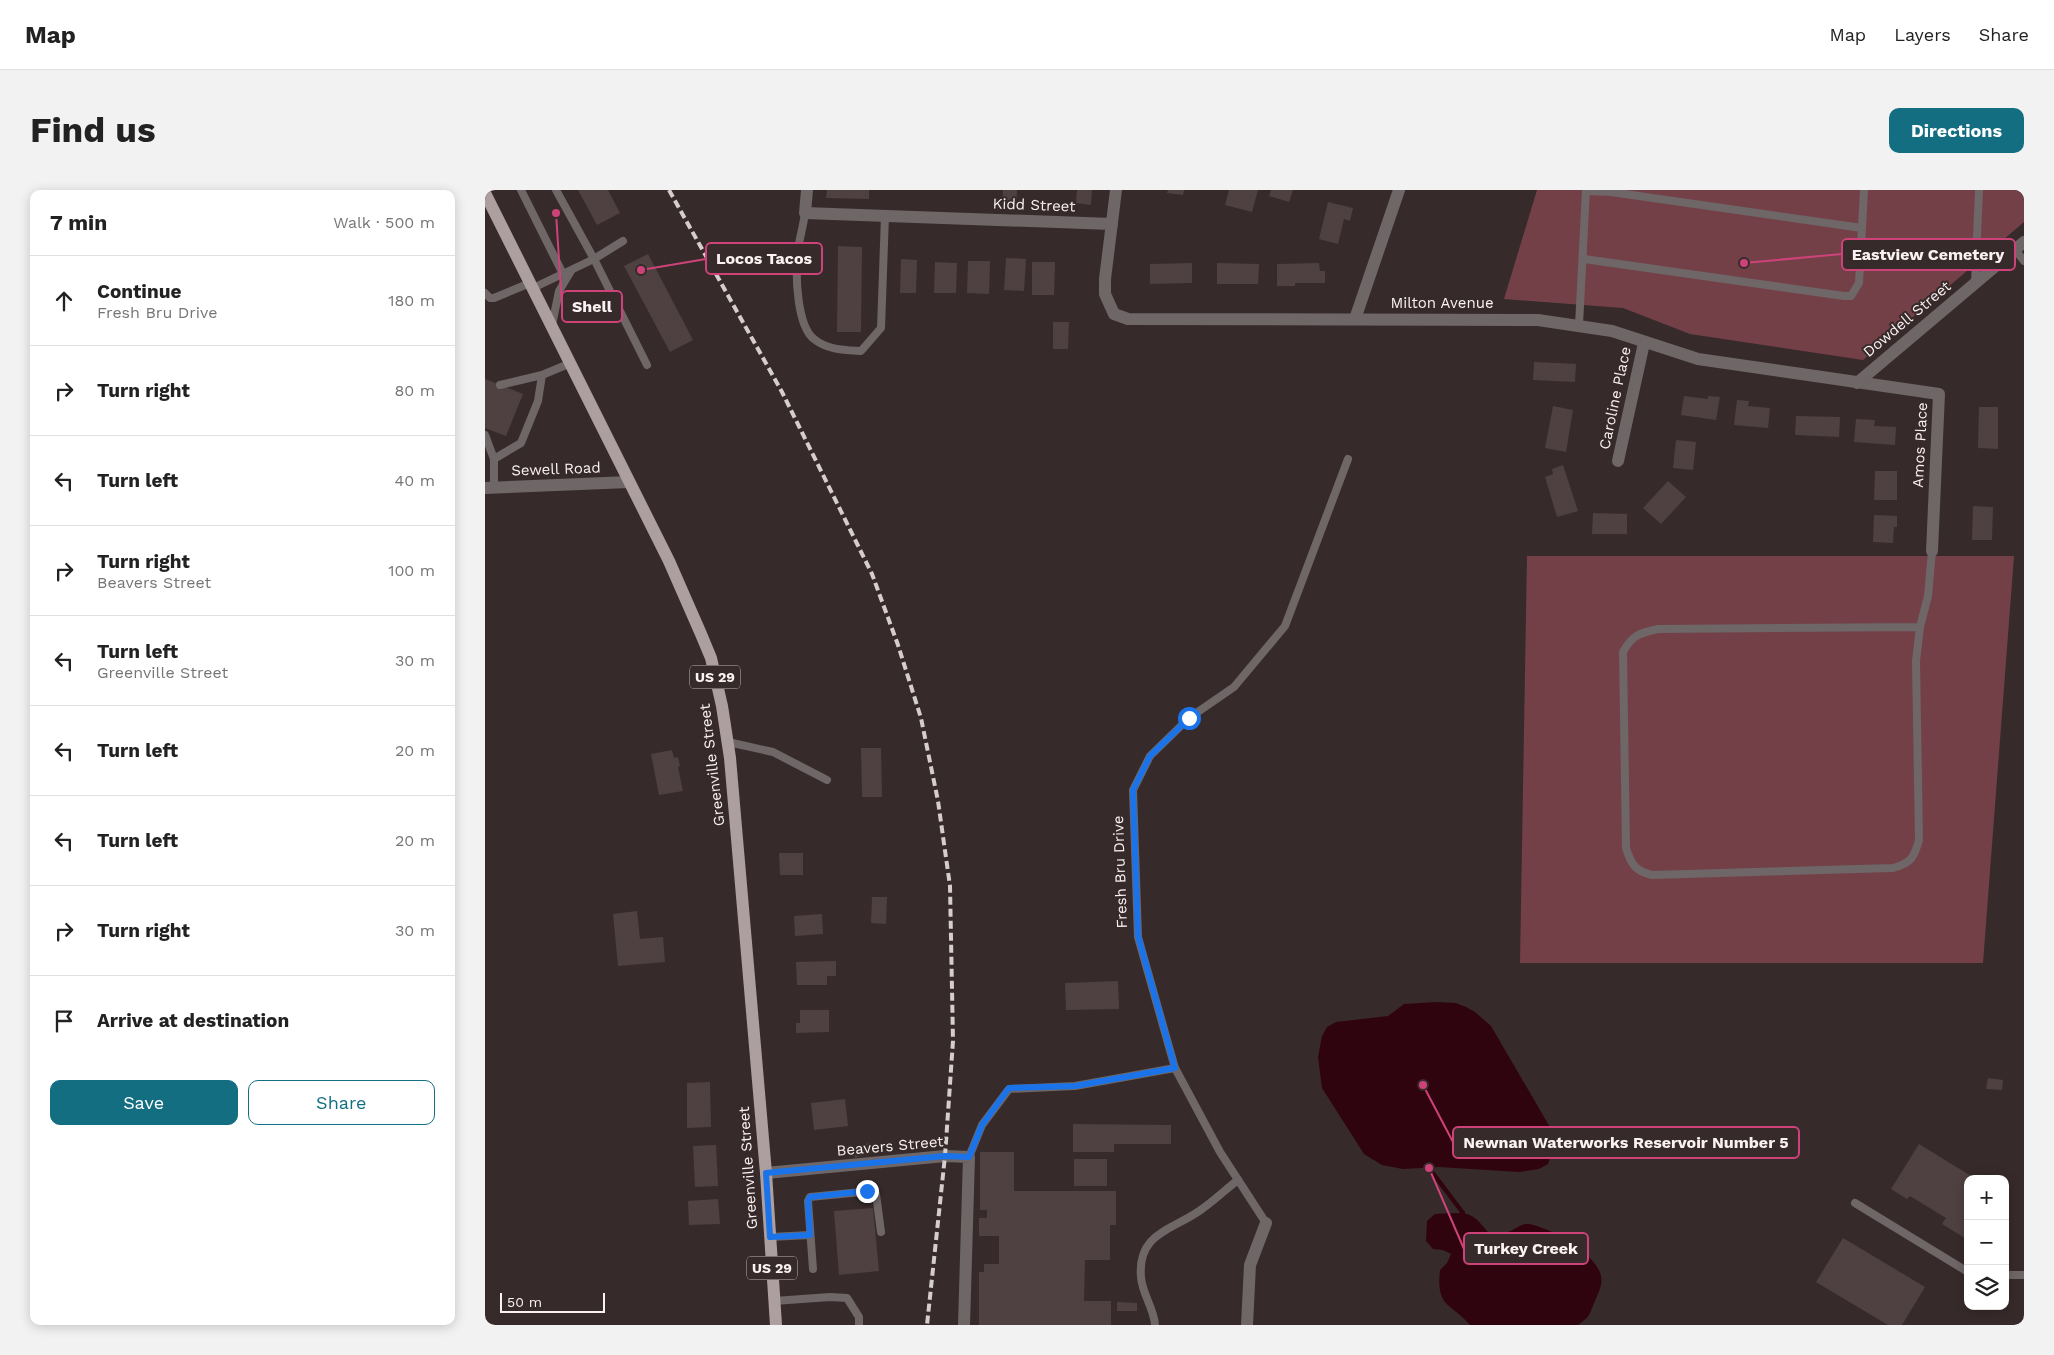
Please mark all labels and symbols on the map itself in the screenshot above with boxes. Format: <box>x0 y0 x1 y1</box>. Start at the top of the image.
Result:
street label: Kidd Street <box>992 195 1076 215</box>
callout: Eastview Cemetery <box>1842 239 2015 270</box>
callout: Locos Tacos <box>706 243 822 274</box>
text: Eastview Cemetery <box>1852 245 2005 264</box>
text: Locos Tacos <box>716 249 812 268</box>
street label: Dowdell Street <box>1860 277 1955 361</box>
callout: Shell <box>562 291 622 322</box>
street label: Milton Avenue <box>1390 294 1494 312</box>
text: Shell <box>572 297 613 316</box>
street label: Caroline Place <box>1595 345 1635 451</box>
street label: Amos Place <box>1909 402 1931 488</box>
street label: Sewell Road <box>511 458 601 480</box>
road number: US 29 <box>690 666 740 688</box>
street label: Greenville Street <box>695 702 728 827</box>
route start <box>1178 707 1201 730</box>
street label: Fresh Bru Drive <box>1109 815 1131 929</box>
street label: Greenville Street <box>735 1105 761 1230</box>
callout: Newnan Waterworks Reservoir Number 5 <box>1453 1127 1799 1158</box>
street label: Beavers Street <box>836 1132 945 1160</box>
text: Newnan Waterworks Reservoir Number 5 <box>1463 1133 1789 1152</box>
route end <box>856 1180 879 1203</box>
callout: Turkey Creek <box>1464 1233 1588 1264</box>
text: Turkey Creek <box>1474 1239 1578 1258</box>
road number: US 29 <box>747 1256 797 1280</box>
scale bar <box>500 1290 605 1313</box>

